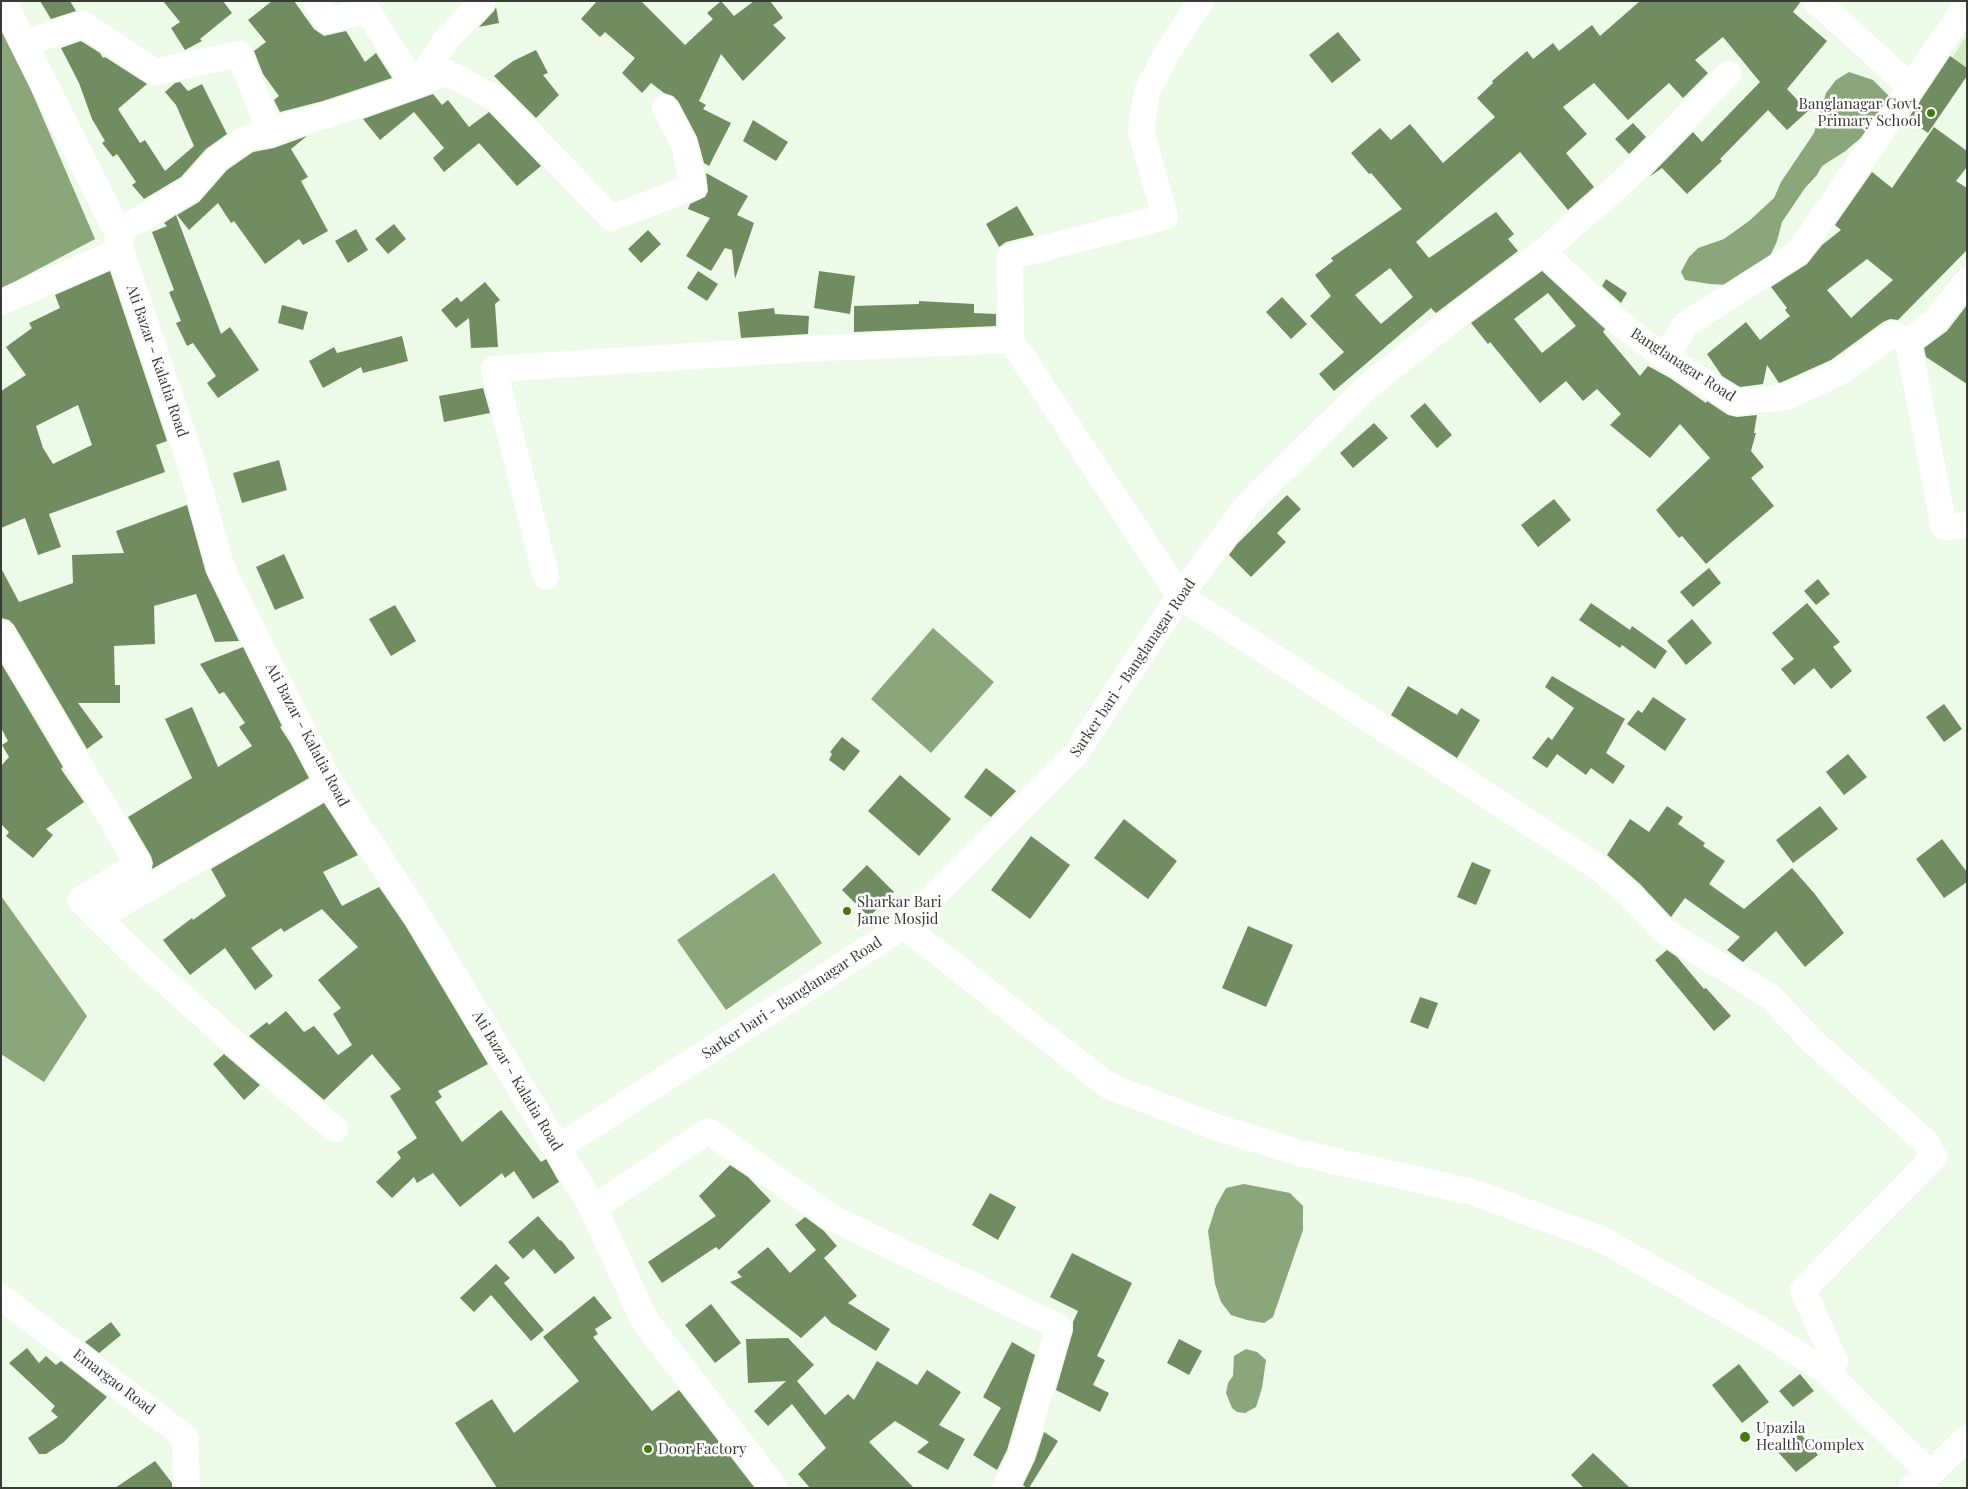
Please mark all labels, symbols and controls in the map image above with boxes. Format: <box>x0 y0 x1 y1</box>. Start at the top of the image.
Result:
place label: Banglanagar Govt. Primary School <box>1799 95 1921 130</box>
marker: Banglanagar Govt. Primary School <box>1925 107 1937 119</box>
street label: Ati Bazar - Kalatia Road <box>122 282 192 440</box>
street label: Banglanagar Road <box>1627 324 1739 406</box>
street label: Sarker bari - Banglanagar Road <box>1066 575 1200 761</box>
street label: Ati Bazar - Kalatia Road <box>261 660 353 810</box>
place label: Sharkar Bari Jame Mosjid <box>857 893 942 928</box>
marker: Sharkar Bari Jame Mosjid <box>841 905 853 917</box>
street label: Sarker bari - Banglanagar Road <box>699 933 885 1063</box>
street label: Ati Bazar - Kalatia Road <box>468 1008 566 1154</box>
street label: Emargao Road <box>69 1345 159 1419</box>
place label: Upazila Health Complex <box>1756 1419 1864 1454</box>
marker: Upazila Health Complex <box>1738 1430 1752 1444</box>
place label: Door Factory <box>658 1440 747 1458</box>
marker: Door Factory <box>642 1443 654 1455</box>

